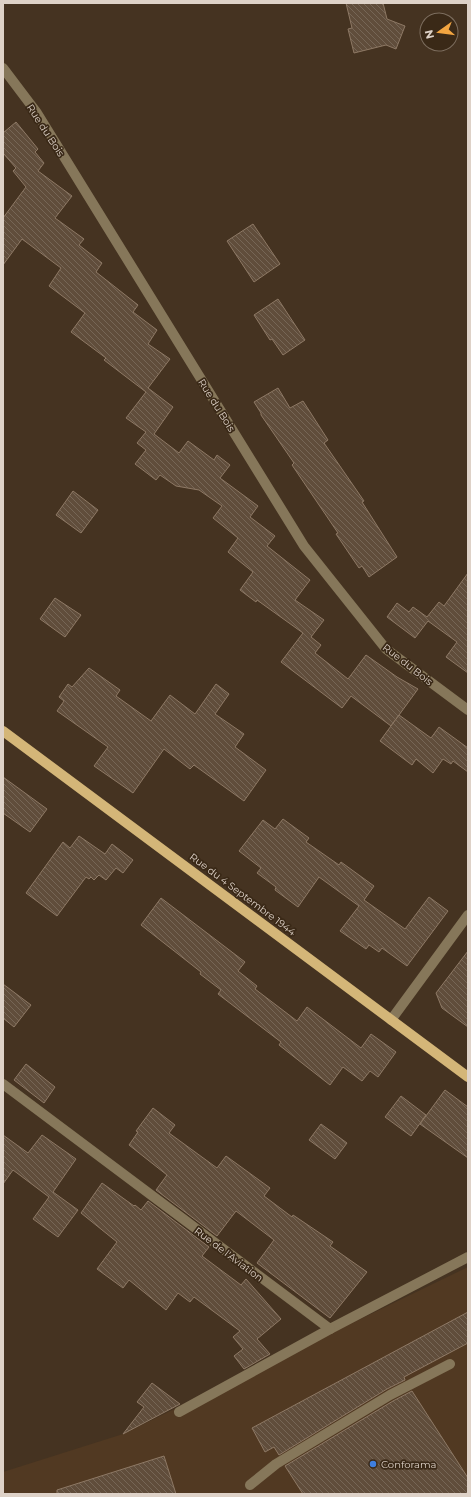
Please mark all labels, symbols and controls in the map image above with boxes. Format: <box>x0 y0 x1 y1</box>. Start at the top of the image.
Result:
north arrow <box>419 12 459 52</box>
text: N <box>421 28 437 40</box>
street label: Rue du Bois <box>24 102 67 159</box>
street label: Rue du Bois <box>195 376 238 434</box>
street label: Rue du Bois <box>380 641 435 688</box>
street label: Rue du 4 Septembre 1944 <box>187 850 299 939</box>
street label: Rue de l'Aviation <box>192 1224 266 1285</box>
place label: Conforama <box>381 1458 436 1471</box>
marker: Conforama <box>368 1459 378 1469</box>

